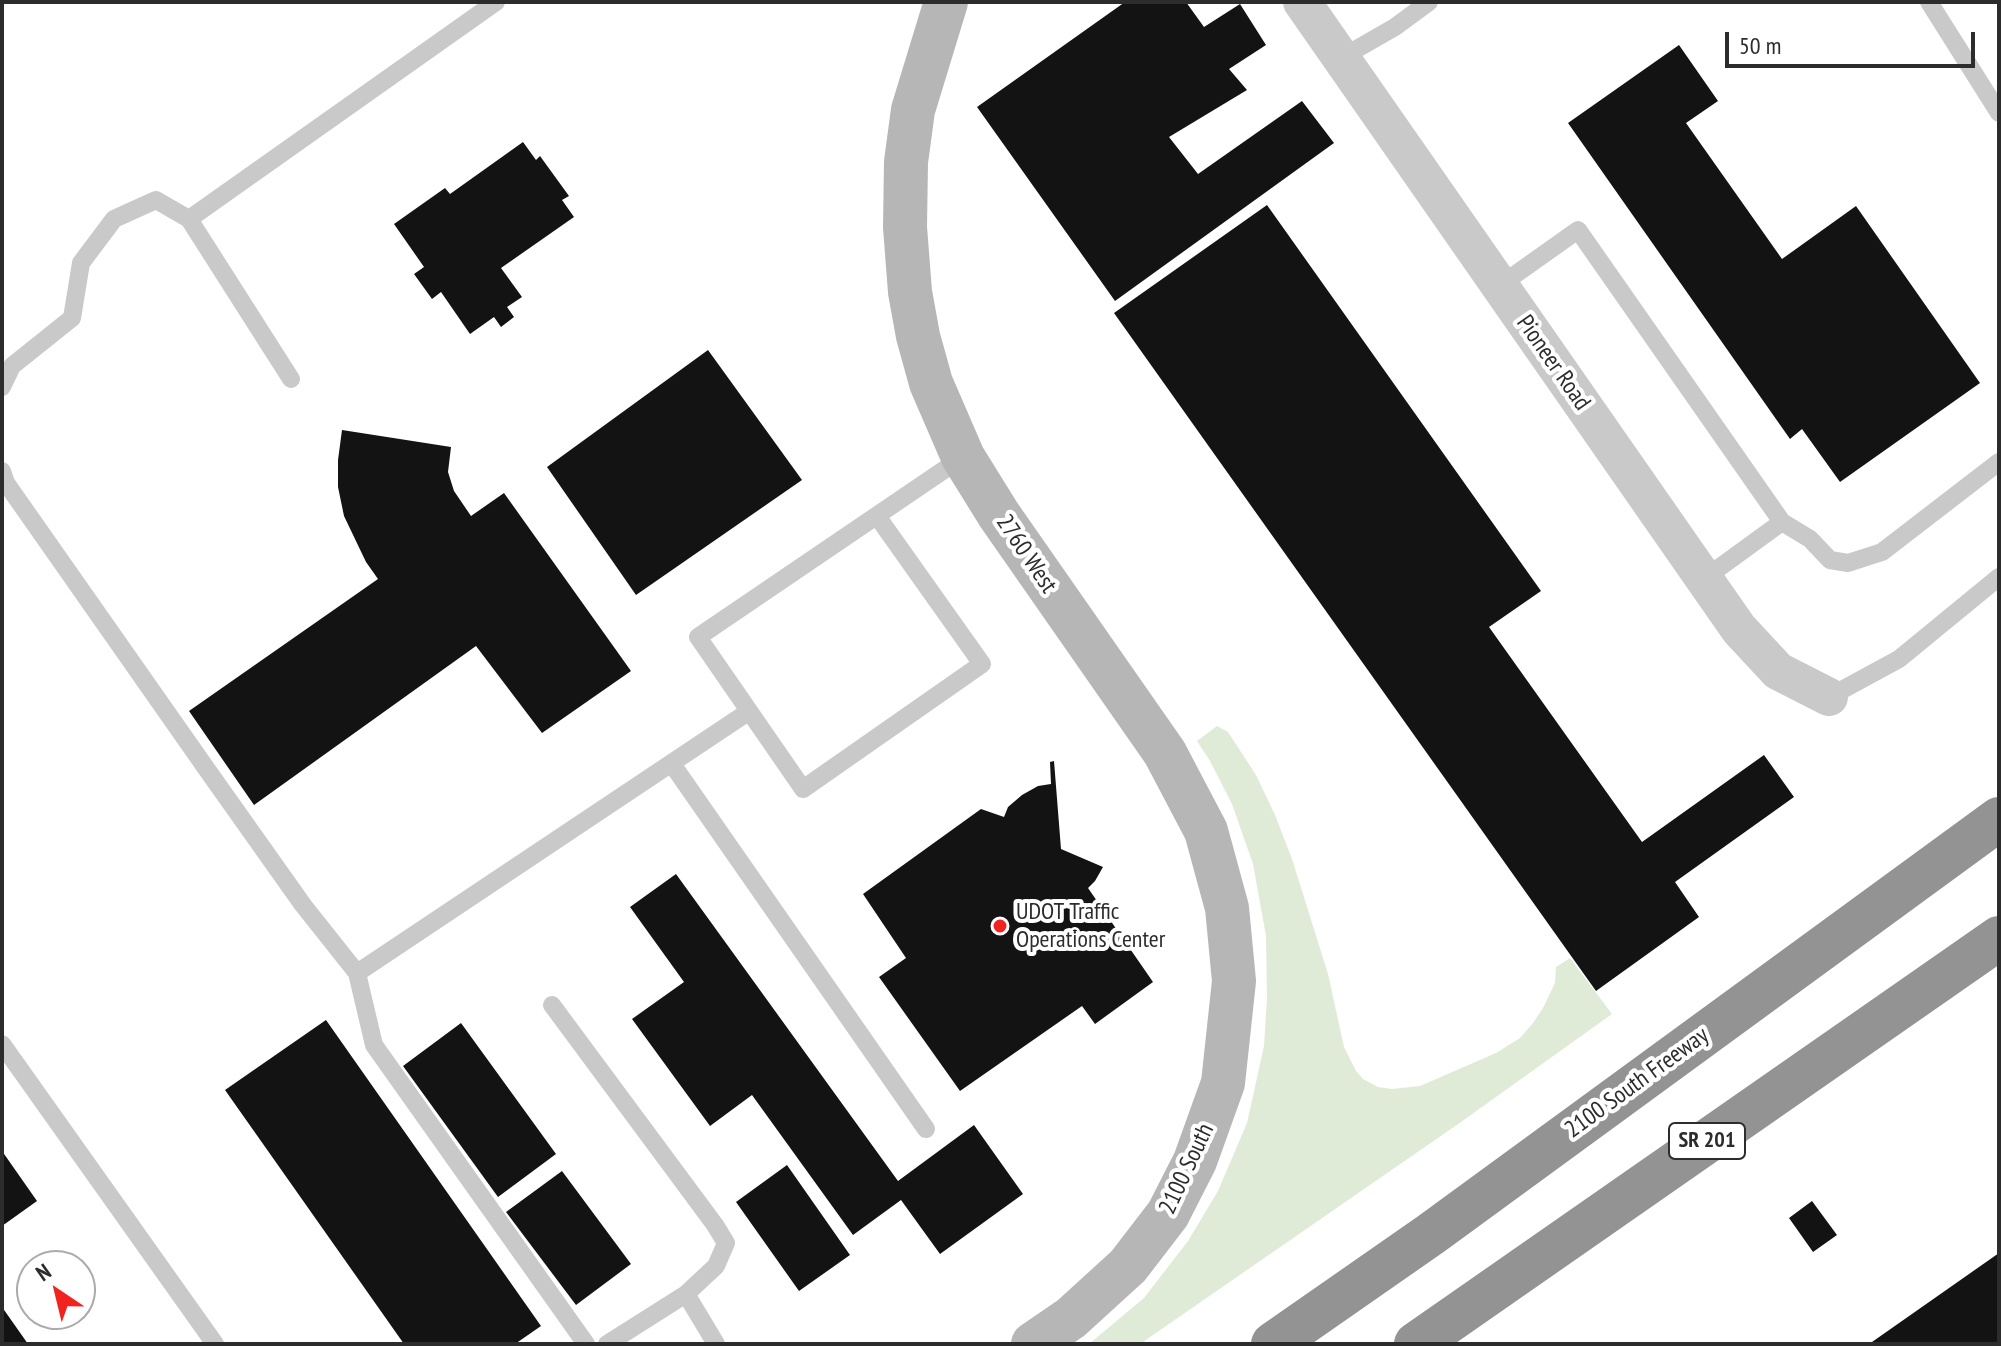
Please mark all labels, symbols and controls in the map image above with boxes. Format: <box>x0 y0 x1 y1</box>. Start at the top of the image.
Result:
scale bar <box>1729 16 1979 66</box>
text: 50 m <box>1739 30 1781 61</box>
street label: Pioneer Road <box>1510 310 1596 416</box>
street label: 2760 West <box>989 509 1063 599</box>
place label: UDOT Traffic Operations Center <box>1016 898 1165 954</box>
marker: UDOT Traffic Operations Center <box>991 917 1009 935</box>
street label: 2100 South Freeway <box>1560 1021 1714 1145</box>
street label: 2100 South <box>1154 1119 1220 1219</box>
road number: SR 201 <box>1669 1123 1745 1159</box>
north arrow <box>16 1250 96 1330</box>
text: N <box>30 1257 56 1287</box>

